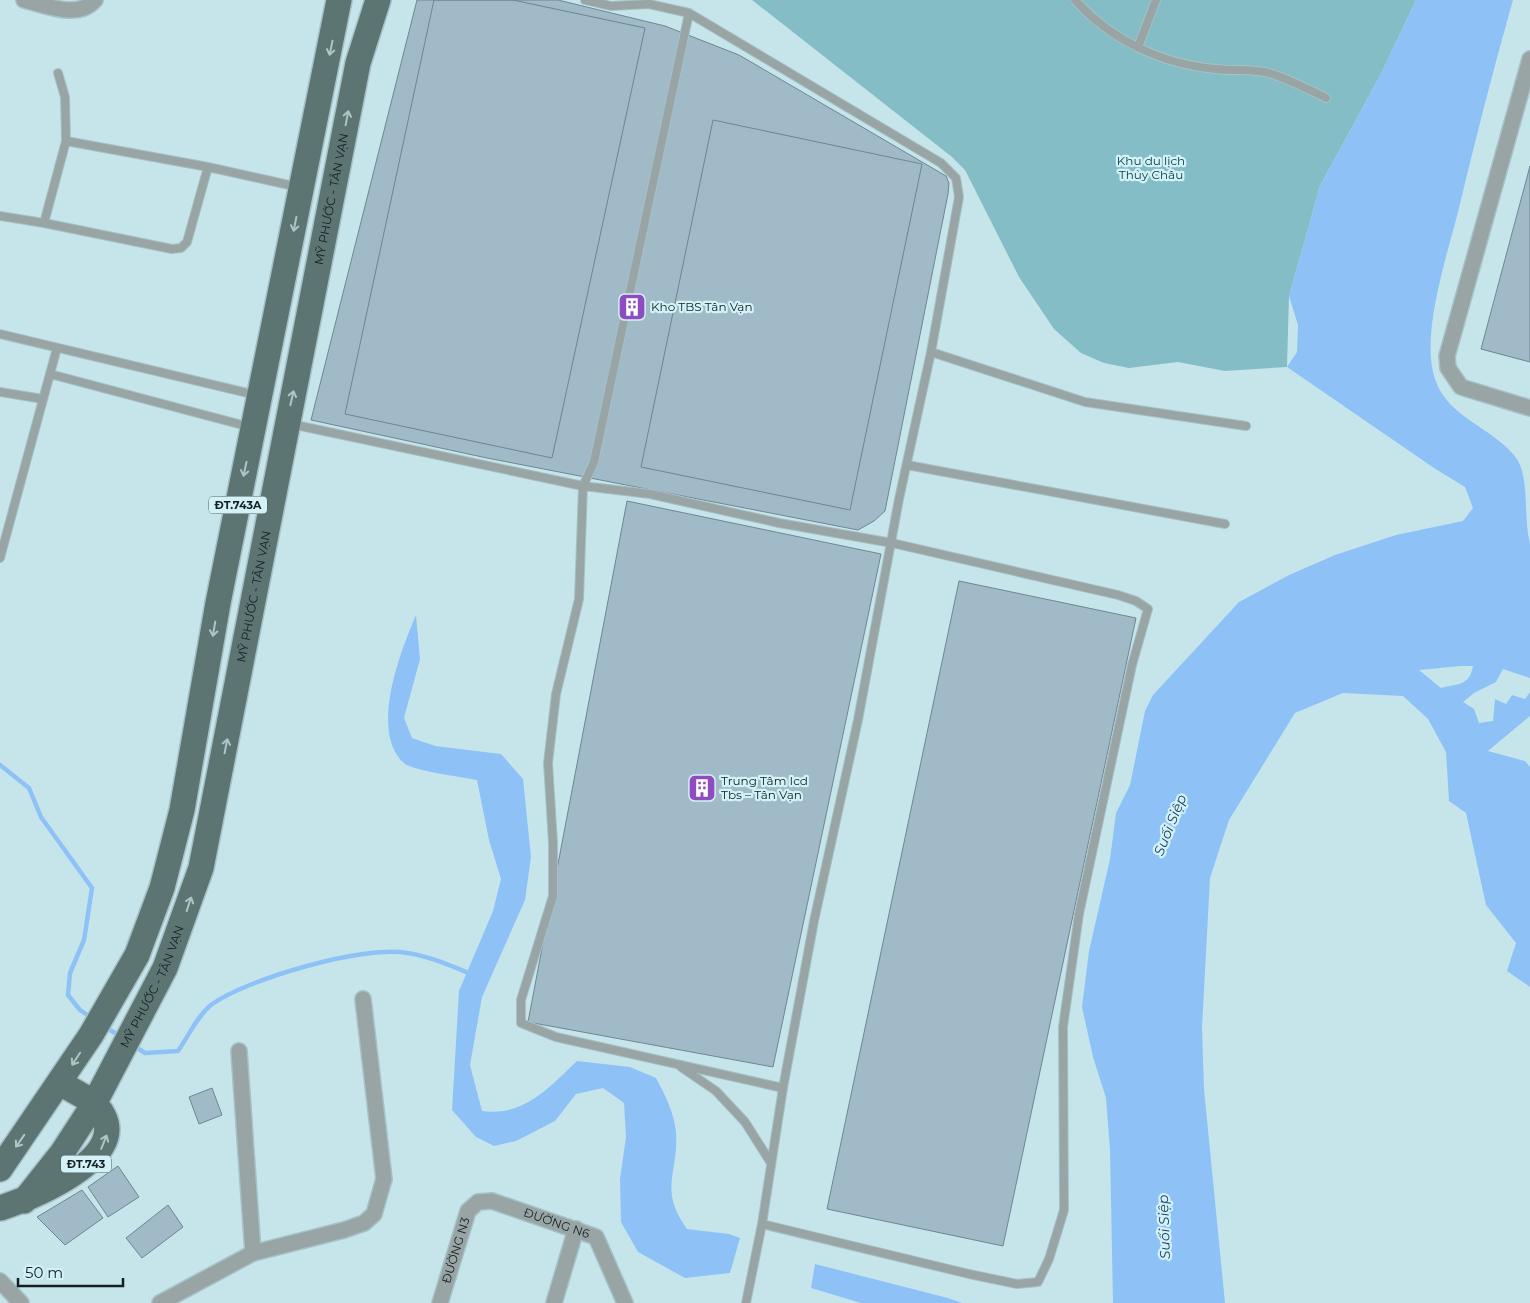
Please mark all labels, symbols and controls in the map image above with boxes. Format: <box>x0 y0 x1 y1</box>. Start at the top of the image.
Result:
one-way arrow <box>326 40 335 56</box>
one-way arrow <box>343 110 352 126</box>
street label: MỸ PHƯỚC - TÂN VẠN <box>311 132 351 266</box>
park label: Khu du lịch Thủy Châu <box>1117 153 1185 182</box>
one-way arrow <box>289 216 299 232</box>
building icon: Kho TBS Tân Vạn <box>617 292 647 322</box>
place label: Kho TBS Tân Vạn <box>651 299 753 314</box>
one-way arrow <box>288 390 297 406</box>
one-way arrow <box>240 461 250 477</box>
road number: ĐT.743A <box>209 496 267 514</box>
street label: MỸ PHƯỚC - TÂN VẠN <box>233 529 274 664</box>
one-way arrow <box>208 620 218 636</box>
one-way arrow <box>221 739 231 755</box>
building icon: Trung Tâm Icd Tbs – Tân Vạn <box>687 773 717 803</box>
place label: Trung Tâm Icd Tbs – Tân Vạn <box>721 773 808 802</box>
water label: Suối Siệp <box>1150 792 1190 858</box>
one-way arrow <box>185 897 195 913</box>
street label: MỸ PHƯỚC - TÂN VẠN <box>117 923 187 1050</box>
one-way arrow <box>70 1052 80 1066</box>
one-way arrow <box>15 1134 25 1148</box>
one-way arrow <box>100 1135 109 1150</box>
road number: ĐT.743 <box>61 1156 111 1172</box>
water label: Suối Siệp <box>1154 1194 1174 1260</box>
street label: ĐƯỜNG N6 <box>522 1205 592 1241</box>
street label: ĐƯỜNG N3 <box>438 1215 473 1285</box>
scale bar <box>18 1256 122 1288</box>
text: 50 m <box>25 1263 63 1282</box>

